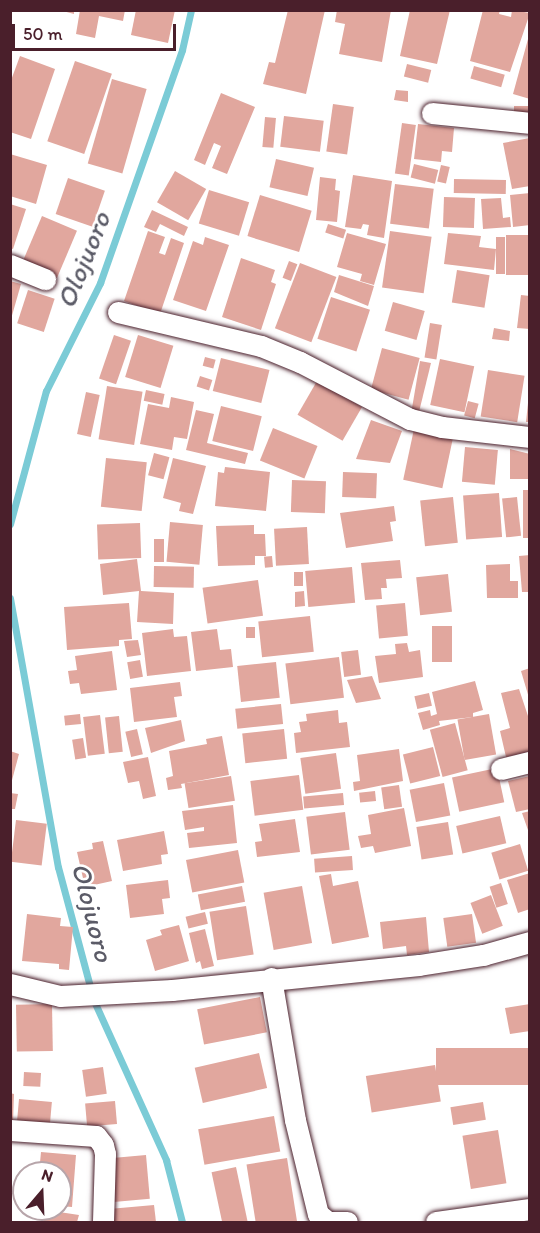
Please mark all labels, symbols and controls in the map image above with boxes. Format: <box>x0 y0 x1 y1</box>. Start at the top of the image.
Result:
scale bar <box>15 12 178 50</box>
text: 50 m <box>23 23 63 45</box>
water label: Olojuoro <box>49 207 117 313</box>
water label: Olojuoro <box>65 859 121 965</box>
north arrow <box>12 1161 72 1221</box>
text: N <box>39 1165 56 1186</box>

